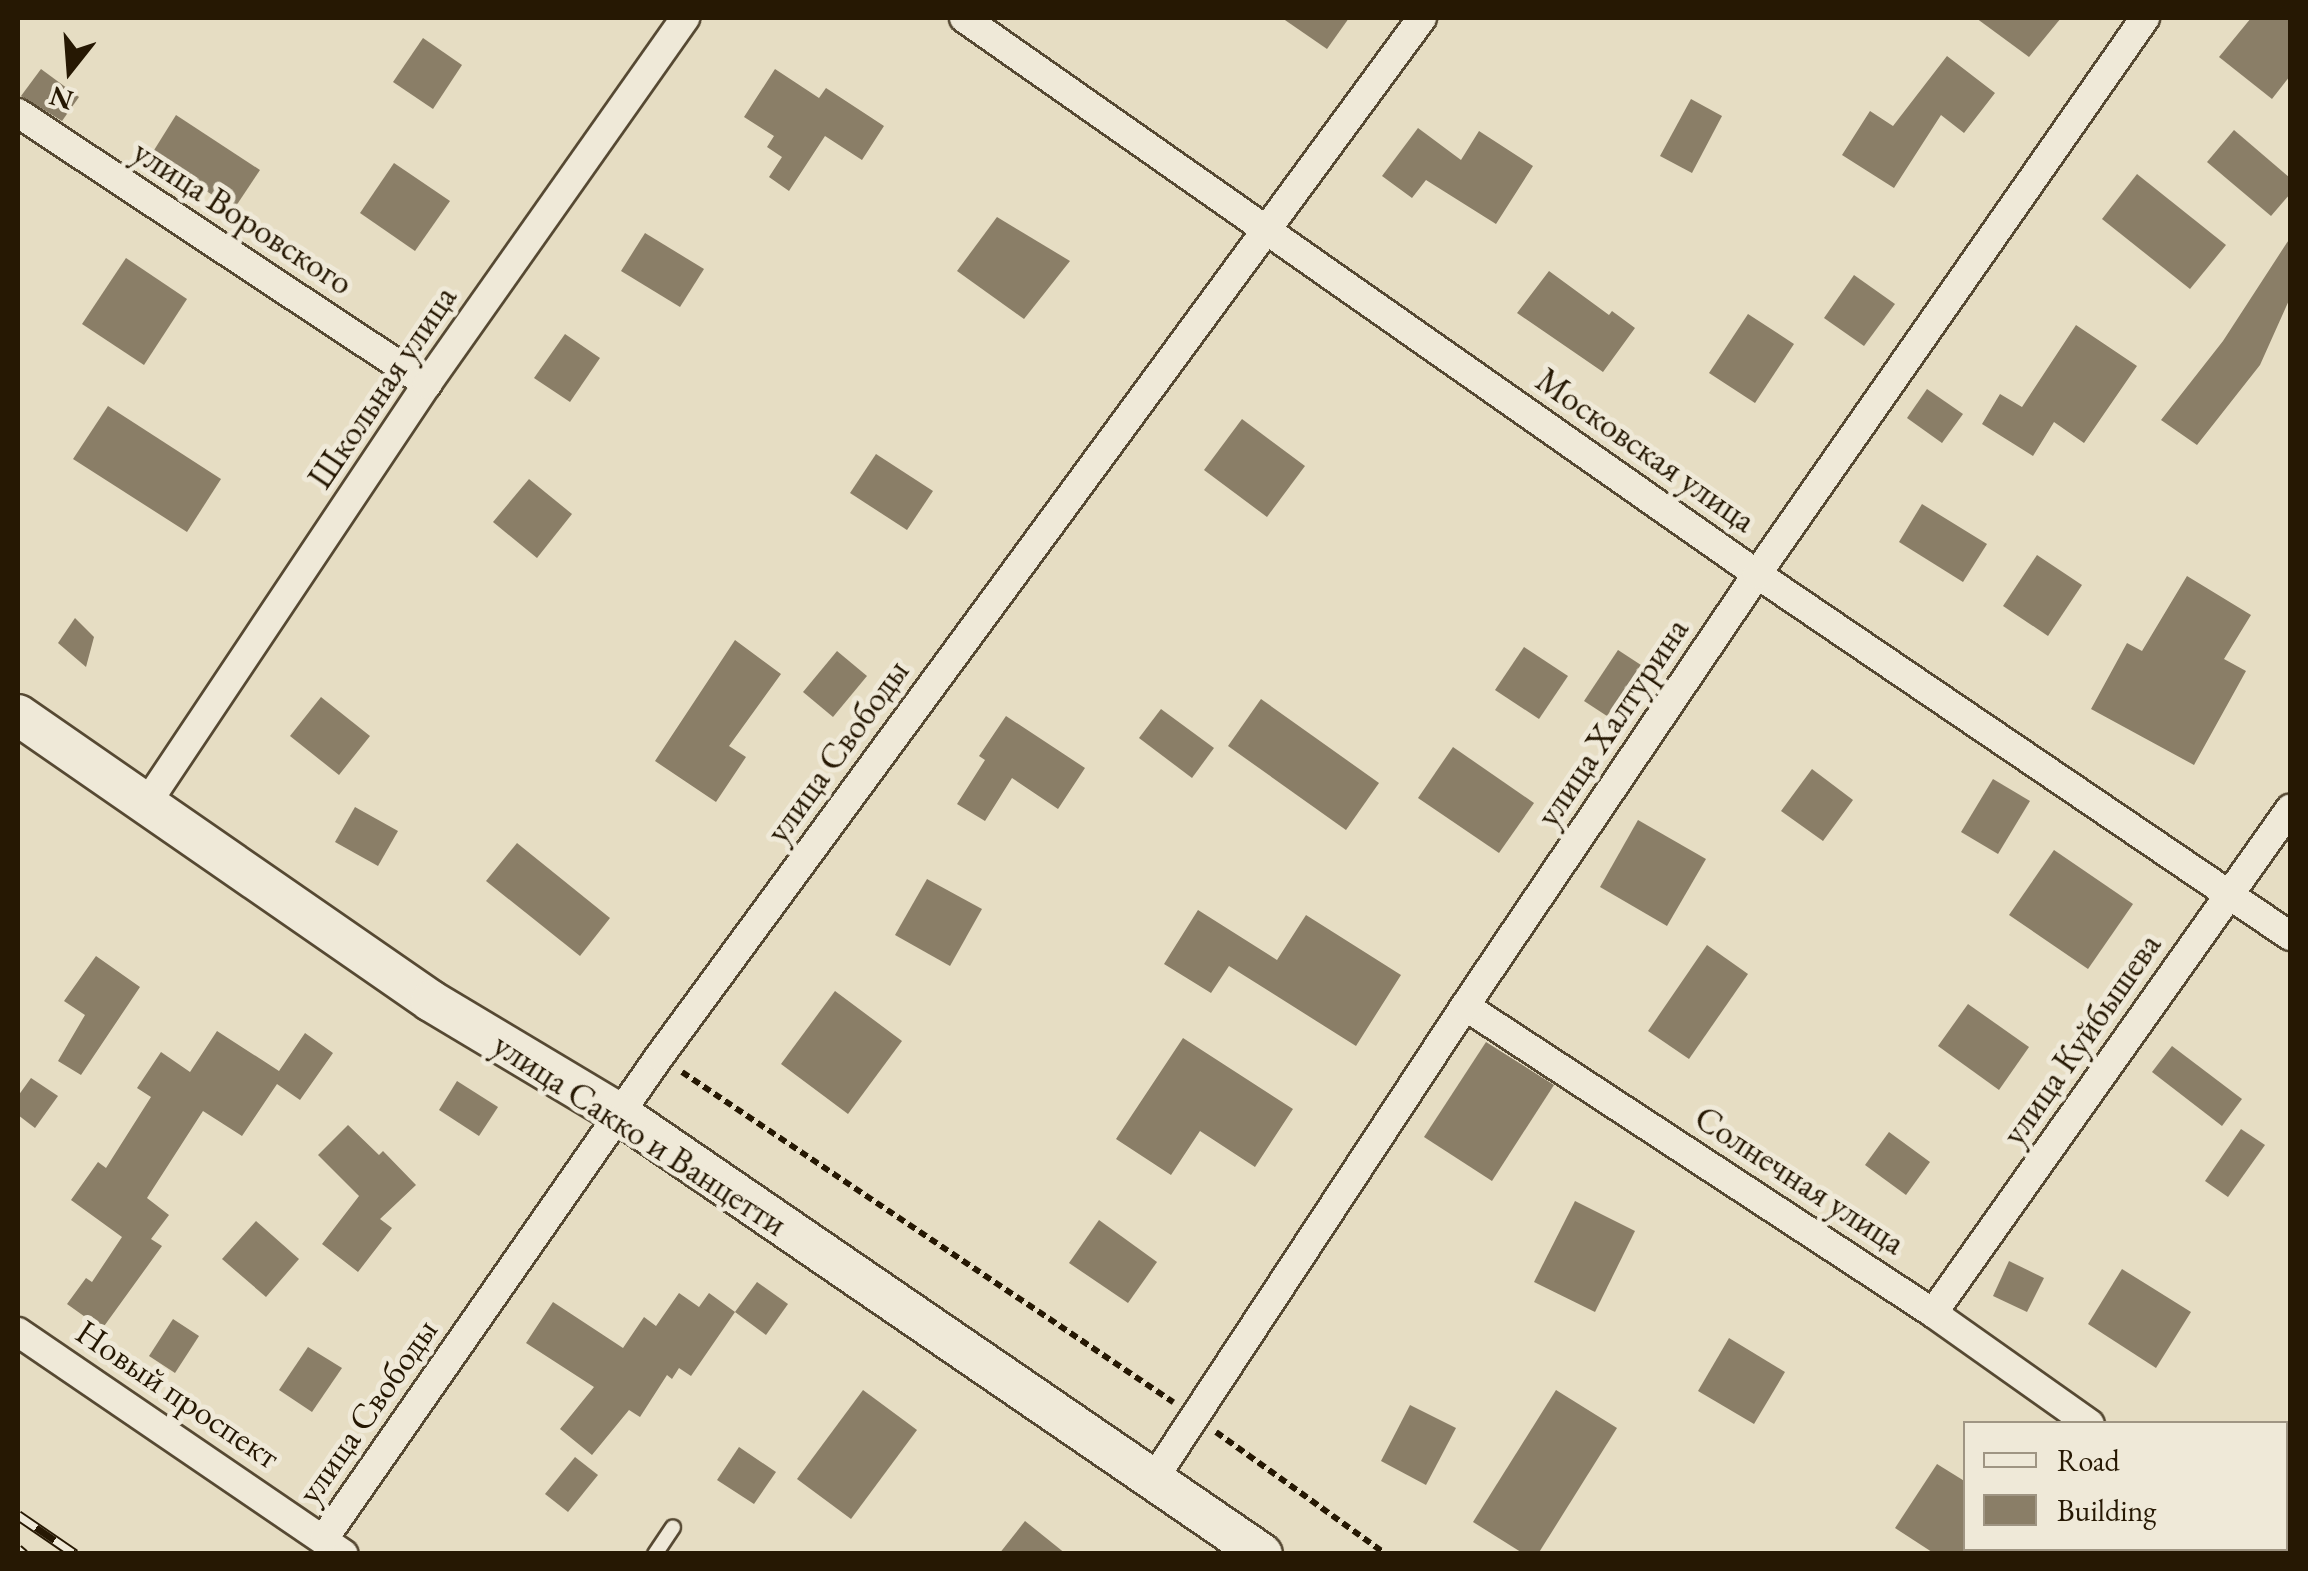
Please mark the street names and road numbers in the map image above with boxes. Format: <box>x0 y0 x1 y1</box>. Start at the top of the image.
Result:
street label: улица Воровского <box>125 130 361 304</box>
street label: Школьная улица <box>299 278 465 496</box>
street label: Московская улица <box>1528 359 1764 541</box>
street label: улица Халтурина <box>1527 610 1697 834</box>
street label: улица Свободы <box>757 651 917 851</box>
street label: улица Куйбышева <box>1992 925 2170 1153</box>
street label: улица Сакко и Ванцетти <box>485 1023 795 1245</box>
street label: Солнечная улица <box>1687 1096 1913 1264</box>
street label: Новый проспект <box>68 1310 288 1478</box>
street label: улица Свободы <box>288 1310 446 1512</box>

